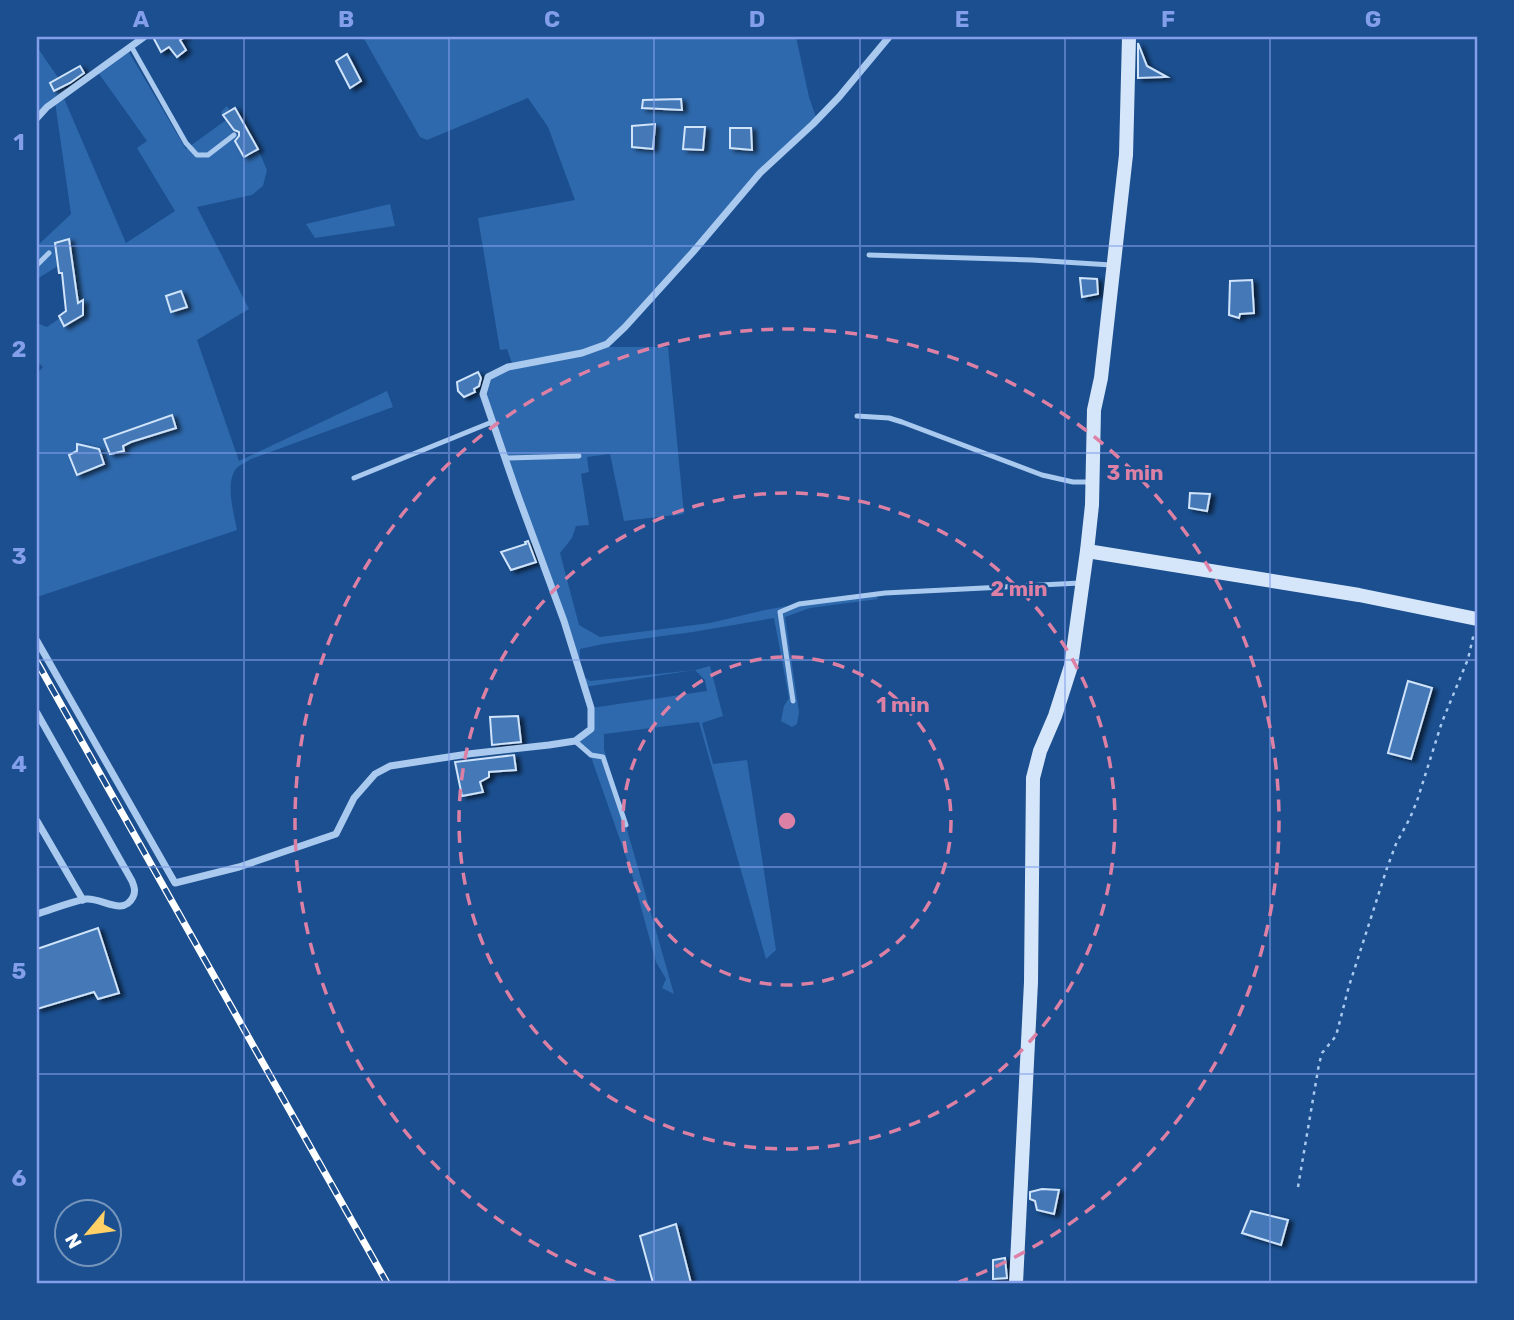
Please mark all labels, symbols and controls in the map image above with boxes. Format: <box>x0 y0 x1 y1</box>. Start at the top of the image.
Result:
text: A <box>133 5 150 33</box>
text: B <box>338 5 354 33</box>
text: C <box>544 5 560 33</box>
text: D <box>749 5 765 33</box>
text: E <box>955 5 969 33</box>
text: F <box>1161 5 1175 33</box>
text: G <box>1365 5 1381 33</box>
text: 1 <box>13 128 25 156</box>
text: 2 <box>12 335 26 363</box>
text: 3 min <box>1106 460 1164 485</box>
text: 3 <box>11 542 27 570</box>
text: 2 min <box>991 576 1047 601</box>
text: 1 min <box>876 692 930 717</box>
text: 4 <box>11 750 27 778</box>
centre of rings <box>775 809 799 833</box>
text: 5 <box>12 957 27 985</box>
text: 6 <box>12 1164 27 1192</box>
north arrow <box>52 1198 122 1268</box>
text: N <box>60 1229 87 1253</box>

